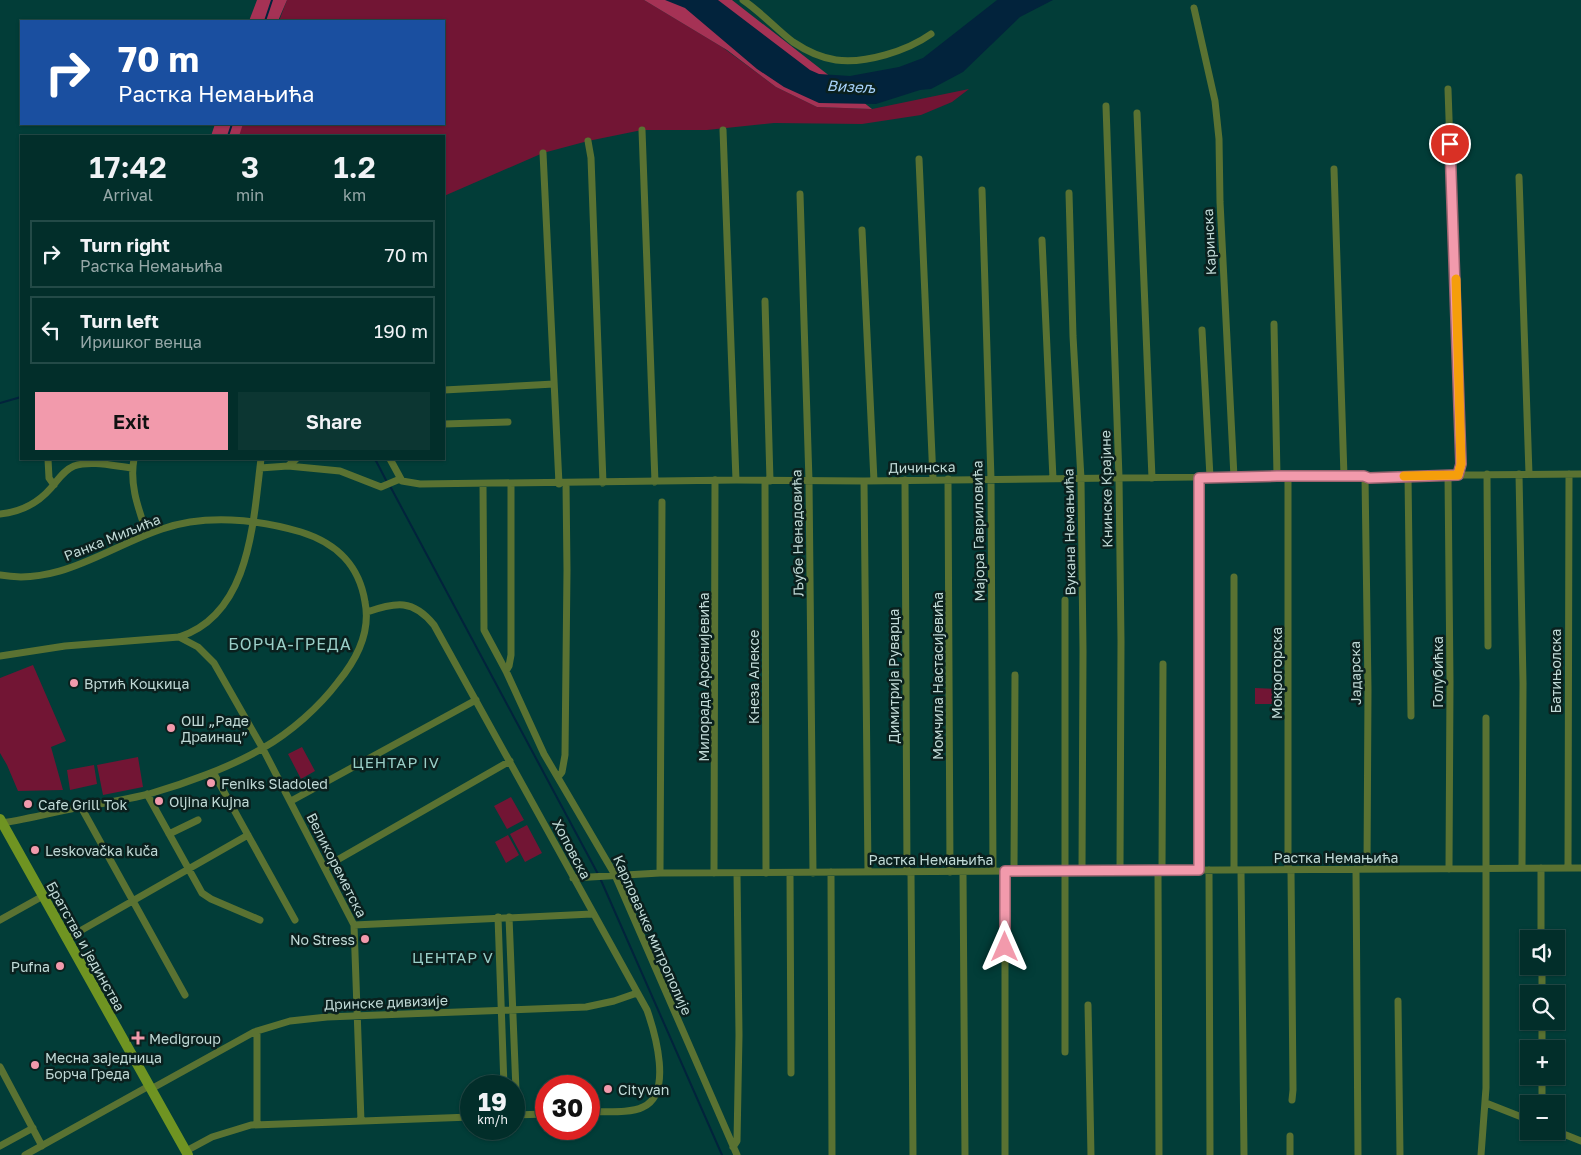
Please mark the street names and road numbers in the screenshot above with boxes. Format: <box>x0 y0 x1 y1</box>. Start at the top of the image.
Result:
street label: Каринска <box>1199 208 1219 276</box>
street label: Книнске Крајине <box>1096 430 1116 548</box>
street label: Дичинска <box>888 458 956 476</box>
street label: Мајора Гавриловића <box>968 460 988 602</box>
street label: Вукана Немањића <box>1059 468 1079 596</box>
street label: Љубе Ненадовића <box>787 469 807 597</box>
street label: Ранка Миљића <box>61 510 163 564</box>
street label: Милорада Арсенијевића <box>695 592 712 762</box>
street label: Момчила Настасијевића <box>929 592 946 760</box>
street label: Димитрија Руварца <box>885 608 902 744</box>
street label: Мокрогорска <box>1268 627 1285 719</box>
street label: Батињолска <box>1547 629 1564 713</box>
street label: Кнеза Алексе <box>745 630 762 724</box>
street label: Голубићка <box>1429 636 1446 708</box>
street label: Јадарска <box>1346 641 1364 705</box>
street label: Великореметска <box>303 810 371 920</box>
street label: Хоповска <box>549 816 595 882</box>
street label: Растка Немањића <box>1273 849 1399 866</box>
street label: Растка Немањића <box>868 851 994 868</box>
street label: Карловачке митрополије <box>610 852 696 1018</box>
street label: Братства и јединства <box>43 878 129 1014</box>
street label: Дринске дивизије <box>324 991 448 1013</box>

